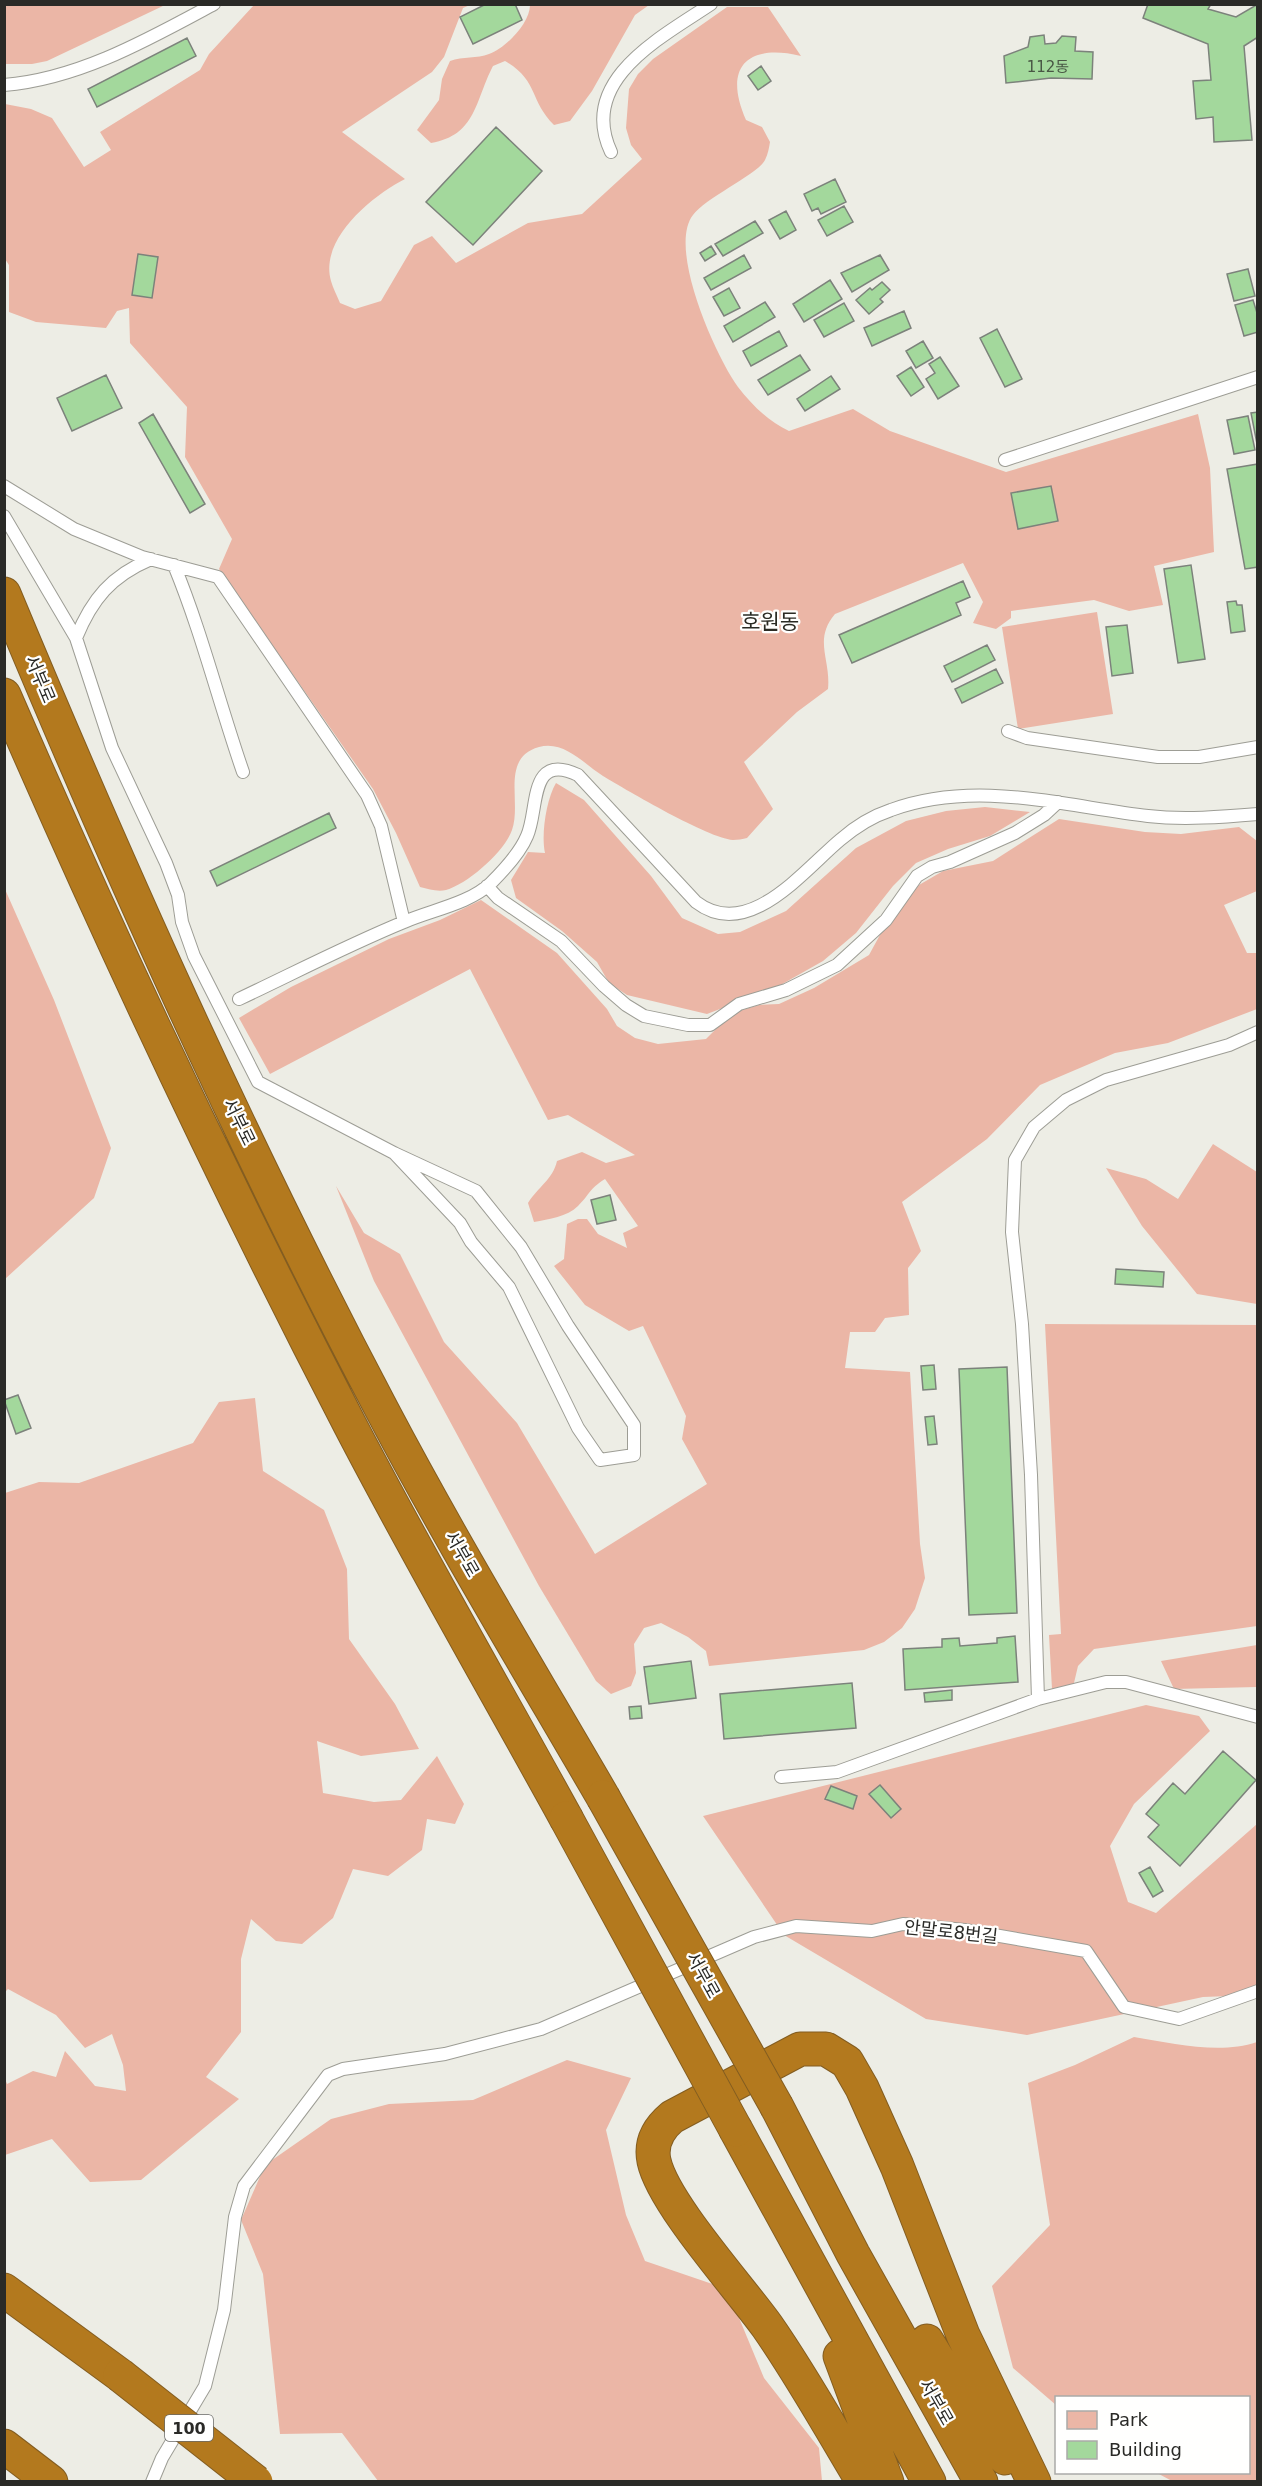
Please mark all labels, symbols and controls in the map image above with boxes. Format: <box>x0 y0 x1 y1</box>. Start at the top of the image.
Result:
house number: 112동 <box>1027 58 1069 76</box>
district label: 호원동 <box>741 610 799 634</box>
street label: 서부로 <box>21 652 60 706</box>
street label: 서부로 <box>219 1095 260 1149</box>
street label: 서부로 <box>441 1527 484 1581</box>
street label: 안말로8번길 <box>903 1916 999 1947</box>
street label: 서부로 <box>682 1948 725 2002</box>
street label: 서부로 <box>915 2375 958 2429</box>
legend <box>1055 2396 1250 2474</box>
text: Park <box>1109 2409 1148 2430</box>
road number: 100 <box>165 2415 213 2441</box>
text: Building <box>1109 2439 1182 2460</box>

